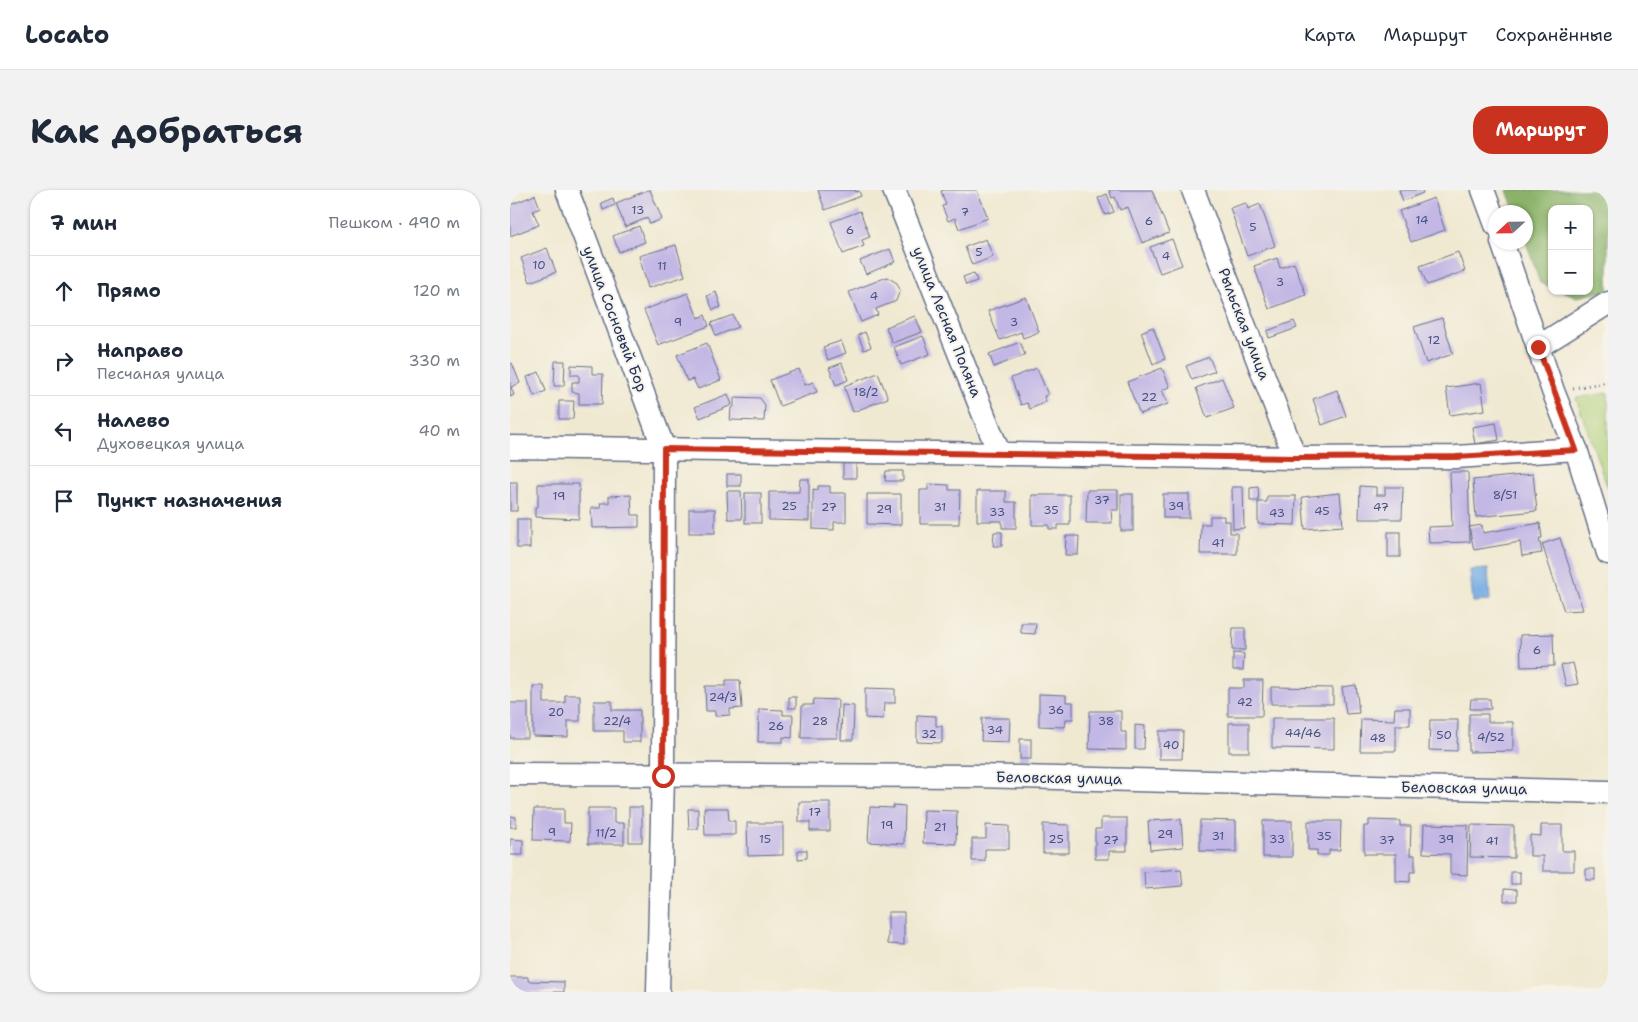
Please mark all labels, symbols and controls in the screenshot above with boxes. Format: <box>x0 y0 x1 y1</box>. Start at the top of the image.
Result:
text: Locato <box>25 19 109 51</box>
text: Карта <box>1304 23 1355 47</box>
text: Маршрут <box>1383 23 1467 47</box>
text: Сохранённые <box>1495 23 1613 47</box>
button: Маршрут <box>1473 106 1608 154</box>
text: Как добраться <box>30 107 303 154</box>
house number: 13 <box>632 202 644 218</box>
house number: 7 <box>961 204 969 220</box>
north arrow <box>1488 205 1533 250</box>
map controls <box>1548 205 1593 295</box>
button: + <box>1548 205 1593 250</box>
text: 7 мин <box>50 209 117 237</box>
text: Пешком · 490 m <box>329 212 460 233</box>
house number: 14 <box>1416 212 1428 228</box>
house number: 6 <box>1145 213 1153 229</box>
house number: 5 <box>1249 219 1257 235</box>
house number: 6 <box>846 222 854 238</box>
street label: улица Сосновый Бор <box>578 243 652 395</box>
street label: улица Лесная Поляна <box>908 244 987 401</box>
house number: 5 <box>975 244 983 260</box>
house number: 4 <box>1162 248 1170 264</box>
button: − <box>1548 250 1593 295</box>
house number: 10 <box>532 257 546 273</box>
house number: 11 <box>657 258 667 274</box>
street label: Рыльская улица <box>1213 265 1275 383</box>
house number: 3 <box>1276 274 1284 290</box>
icon: ahead <box>50 277 78 305</box>
text: Прямо <box>97 278 161 303</box>
text: 120 m <box>413 280 460 301</box>
house number: 4 <box>870 288 878 304</box>
house number: 9 <box>674 314 682 330</box>
house number: 3 <box>1010 314 1018 330</box>
house number: 12 <box>1428 332 1440 348</box>
route end <box>1527 336 1550 359</box>
text: Направо <box>97 338 183 363</box>
icon: right <box>50 347 78 375</box>
text: 330 m <box>408 350 460 371</box>
text: Песчаная улица <box>97 363 224 384</box>
house number: 18/2 <box>853 384 879 400</box>
house number: 22 <box>1141 389 1157 405</box>
text: Налево <box>97 408 170 433</box>
icon: left <box>50 417 78 445</box>
text: 40 m <box>418 420 460 441</box>
text: Духовецкая улица <box>97 433 244 454</box>
icon: arrive <box>50 487 78 515</box>
house number: 8/51 <box>1493 487 1517 503</box>
text: Пункт назначения <box>97 488 282 513</box>
house number: 19 <box>553 488 565 504</box>
house number: 37 <box>1094 492 1110 508</box>
house number: 25 <box>781 498 797 514</box>
house number: 39 <box>1168 498 1184 514</box>
house number: 27 <box>821 499 837 515</box>
house number: 31 <box>934 499 946 515</box>
house number: 47 <box>1373 499 1389 515</box>
house number: 29 <box>876 501 892 517</box>
house number: 35 <box>1043 502 1059 518</box>
house number: 45 <box>1314 503 1330 519</box>
house number: 33 <box>989 504 1005 520</box>
house number: 43 <box>1269 505 1285 521</box>
house number: 41 <box>1212 535 1224 551</box>
house number: 6 <box>1533 642 1541 658</box>
house number: 24/3 <box>709 689 737 705</box>
house number: 42 <box>1237 694 1253 710</box>
house number: 36 <box>1048 702 1064 718</box>
house number: 20 <box>548 704 564 720</box>
house number: 22/4 <box>603 713 631 729</box>
house number: 28 <box>812 713 828 729</box>
house number: 38 <box>1098 713 1114 729</box>
house number: 26 <box>768 718 784 734</box>
house number: 34 <box>987 722 1003 738</box>
house number: 44/46 <box>1285 725 1321 741</box>
house number: 32 <box>921 726 937 742</box>
house number: 50 <box>1436 727 1452 743</box>
house number: 4/52 <box>1477 729 1505 745</box>
house number: 48 <box>1370 730 1386 746</box>
house number: 40 <box>1163 737 1179 753</box>
route start <box>652 765 675 788</box>
street label: Беловская улица <box>996 767 1123 789</box>
street label: Беловская улица <box>1401 777 1528 799</box>
house number: 17 <box>809 804 821 820</box>
house number: 19 <box>881 817 893 833</box>
house number: 21 <box>934 819 946 835</box>
house number: 9 <box>548 824 556 840</box>
house number: 11/2 <box>595 825 617 841</box>
house number: 29 <box>1157 826 1173 842</box>
house number: 31 <box>1212 828 1224 844</box>
house number: 35 <box>1316 828 1332 844</box>
house number: 15 <box>759 831 771 847</box>
house number: 25 <box>1048 831 1064 847</box>
house number: 33 <box>1269 831 1285 847</box>
house number: 39 <box>1438 831 1454 847</box>
house number: 27 <box>1103 832 1119 848</box>
house number: 37 <box>1379 832 1395 848</box>
house number: 41 <box>1486 833 1498 849</box>

